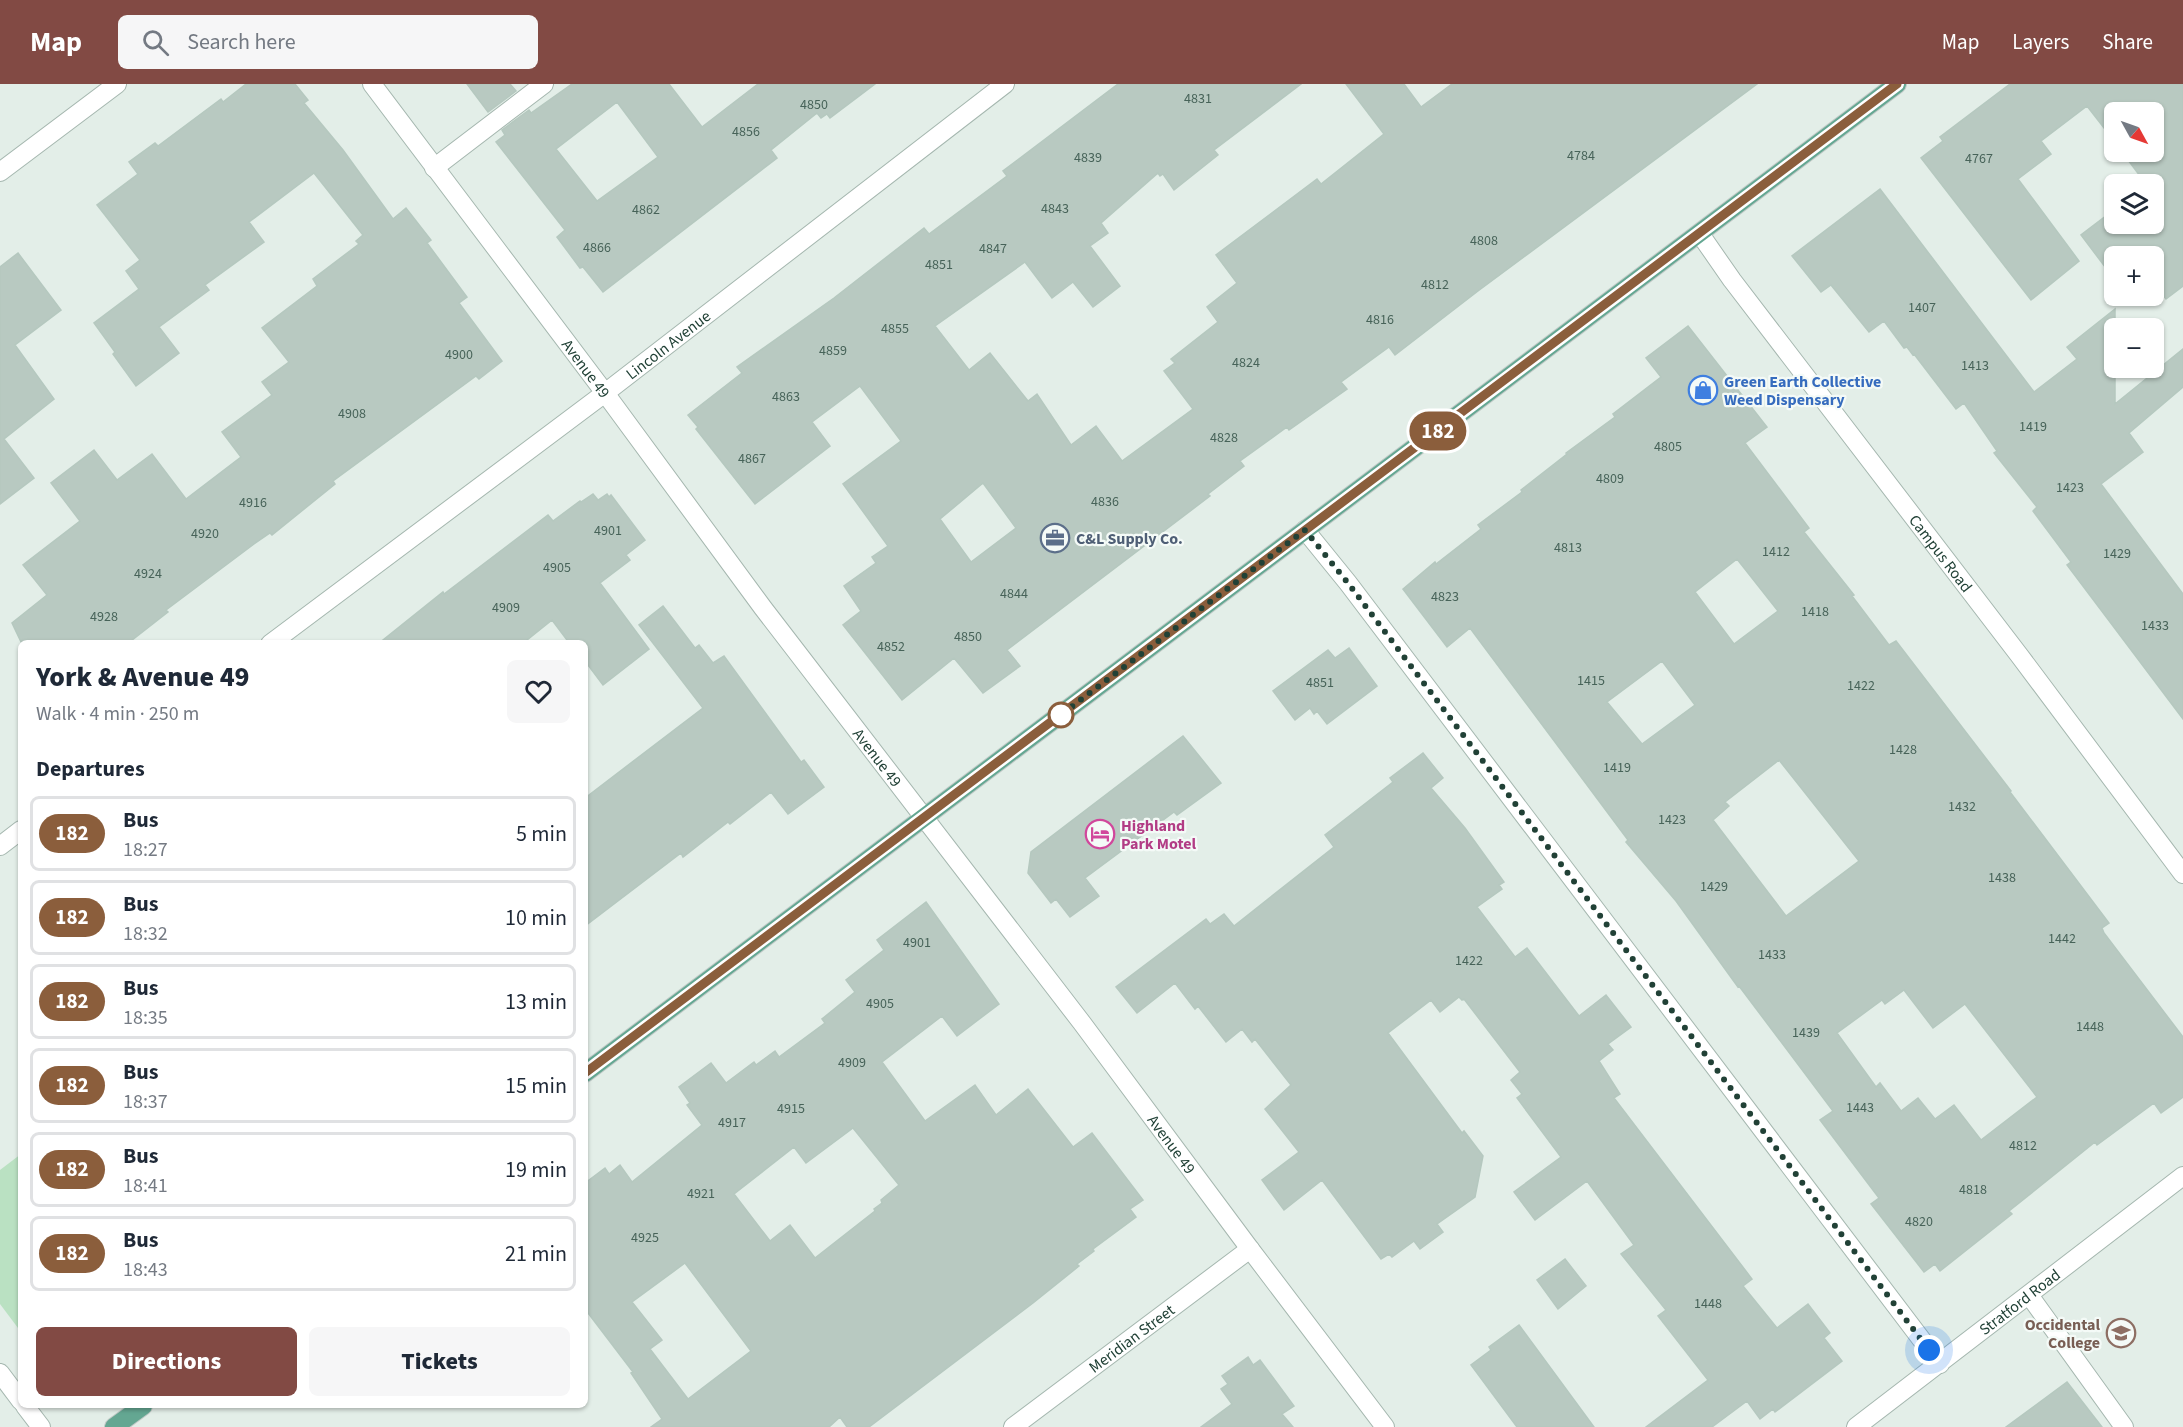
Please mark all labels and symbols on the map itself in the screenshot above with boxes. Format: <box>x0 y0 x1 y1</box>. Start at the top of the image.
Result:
house number: 4831 <box>1184 89 1212 109</box>
house number: 4850 <box>800 95 828 115</box>
north arrow <box>2104 102 2164 162</box>
house number: 4856 <box>732 122 760 142</box>
house number: 4784 <box>1567 146 1595 166</box>
house number: 4839 <box>1074 148 1102 168</box>
house number: 4767 <box>1965 149 1993 169</box>
house number: 4843 <box>1041 199 1069 219</box>
house number: 4862 <box>632 200 660 220</box>
house number: 4808 <box>1470 231 1498 251</box>
house number: 4866 <box>583 238 611 258</box>
house number: 4847 <box>979 239 1007 259</box>
house number: 4851 <box>925 255 953 275</box>
house number: 4812 <box>1421 275 1449 295</box>
house number: 1407 <box>1908 298 1936 318</box>
street label: Lincoln Avenue <box>622 305 715 385</box>
house number: 4816 <box>1366 310 1394 330</box>
house number: 4855 <box>881 319 909 339</box>
street label: Avenue 49 <box>556 335 615 403</box>
house number: 4859 <box>819 341 847 361</box>
house number: 4900 <box>445 345 473 365</box>
house number: 4824 <box>1232 353 1260 373</box>
house number: 1413 <box>1961 356 1989 376</box>
place label: Green Earth Collective Weed Dispensary <box>1724 371 1881 411</box>
shop icon: Green Earth Collective Weed Dispensary <box>1687 374 1719 406</box>
house number: 4863 <box>772 387 800 407</box>
house number: 4908 <box>338 404 366 424</box>
line badge: 182 <box>1404 412 1472 450</box>
house number: 1419 <box>2019 417 2047 437</box>
house number: 4828 <box>1210 428 1238 448</box>
house number: 4805 <box>1654 437 1682 457</box>
house number: 4867 <box>738 449 766 469</box>
house number: 4809 <box>1596 469 1624 489</box>
house number: 1423 <box>2056 478 2084 498</box>
house number: 4836 <box>1091 492 1119 512</box>
house number: 4916 <box>239 493 267 513</box>
street label: Campus Road <box>1903 510 1977 597</box>
house number: 4901 <box>594 521 622 541</box>
office icon: C&L Supply Co. <box>1039 522 1071 554</box>
house number: 4920 <box>191 524 219 544</box>
place label: C&L Supply Co. <box>1076 528 1183 550</box>
house number: 4813 <box>1554 538 1582 558</box>
house number: 1412 <box>1762 542 1790 562</box>
house number: 1429 <box>2103 544 2131 564</box>
house number: 4905 <box>543 558 571 578</box>
house number: 4924 <box>134 564 162 584</box>
house number: 4844 <box>1000 584 1028 604</box>
house number: 4823 <box>1431 587 1459 607</box>
house number: 4909 <box>492 598 520 618</box>
house number: 1418 <box>1801 602 1829 622</box>
house number: 4928 <box>90 607 118 627</box>
house number: 1433 <box>2141 616 2169 636</box>
house number: 4850 <box>954 627 982 647</box>
house number: 4852 <box>877 637 905 657</box>
house number: 1415 <box>1577 671 1605 691</box>
house number: 4851 <box>1306 673 1334 693</box>
house number: 1422 <box>1847 676 1875 696</box>
unlabelled marker <box>1048 702 1074 728</box>
street label: Avenue 49 <box>847 724 907 792</box>
house number: 1428 <box>1889 740 1917 760</box>
house number: 1419 <box>1603 758 1631 778</box>
house number: 1432 <box>1948 797 1976 817</box>
house number: 1423 <box>1658 810 1686 830</box>
place label: Highland Park Motel <box>1121 815 1197 855</box>
hotel icon: Highland Park Motel <box>1084 818 1116 850</box>
house number: 1438 <box>1988 868 2016 888</box>
house number: 1429 <box>1700 877 1728 897</box>
house number: 1442 <box>2048 929 2076 949</box>
house number: 4901 <box>903 933 931 953</box>
house number: 1433 <box>1758 945 1786 965</box>
house number: 1422 <box>1455 951 1483 971</box>
house number: 4905 <box>866 994 894 1014</box>
house number: 1448 <box>2076 1017 2104 1037</box>
house number: 1439 <box>1792 1023 1820 1043</box>
house number: 4909 <box>838 1053 866 1073</box>
house number: 1443 <box>1846 1098 1874 1118</box>
house number: 4915 <box>777 1099 805 1119</box>
street label: Avenue 49 <box>1142 1111 1200 1179</box>
house number: 4917 <box>718 1113 746 1133</box>
house number: 4812 <box>2009 1136 2037 1156</box>
house number: 4818 <box>1959 1180 1987 1200</box>
house number: 4921 <box>687 1184 715 1204</box>
house number: 4820 <box>1905 1212 1933 1232</box>
house number: 4925 <box>631 1228 659 1248</box>
street label: Stratford Road <box>1975 1264 2065 1341</box>
house number: 1448 <box>1694 1294 1722 1314</box>
street label: Meridian Street <box>1085 1299 1180 1378</box>
place label: Occidental College <box>2025 1314 2100 1354</box>
school or university icon: Occidental College <box>2105 1317 2137 1349</box>
your location <box>1914 1335 1944 1365</box>

